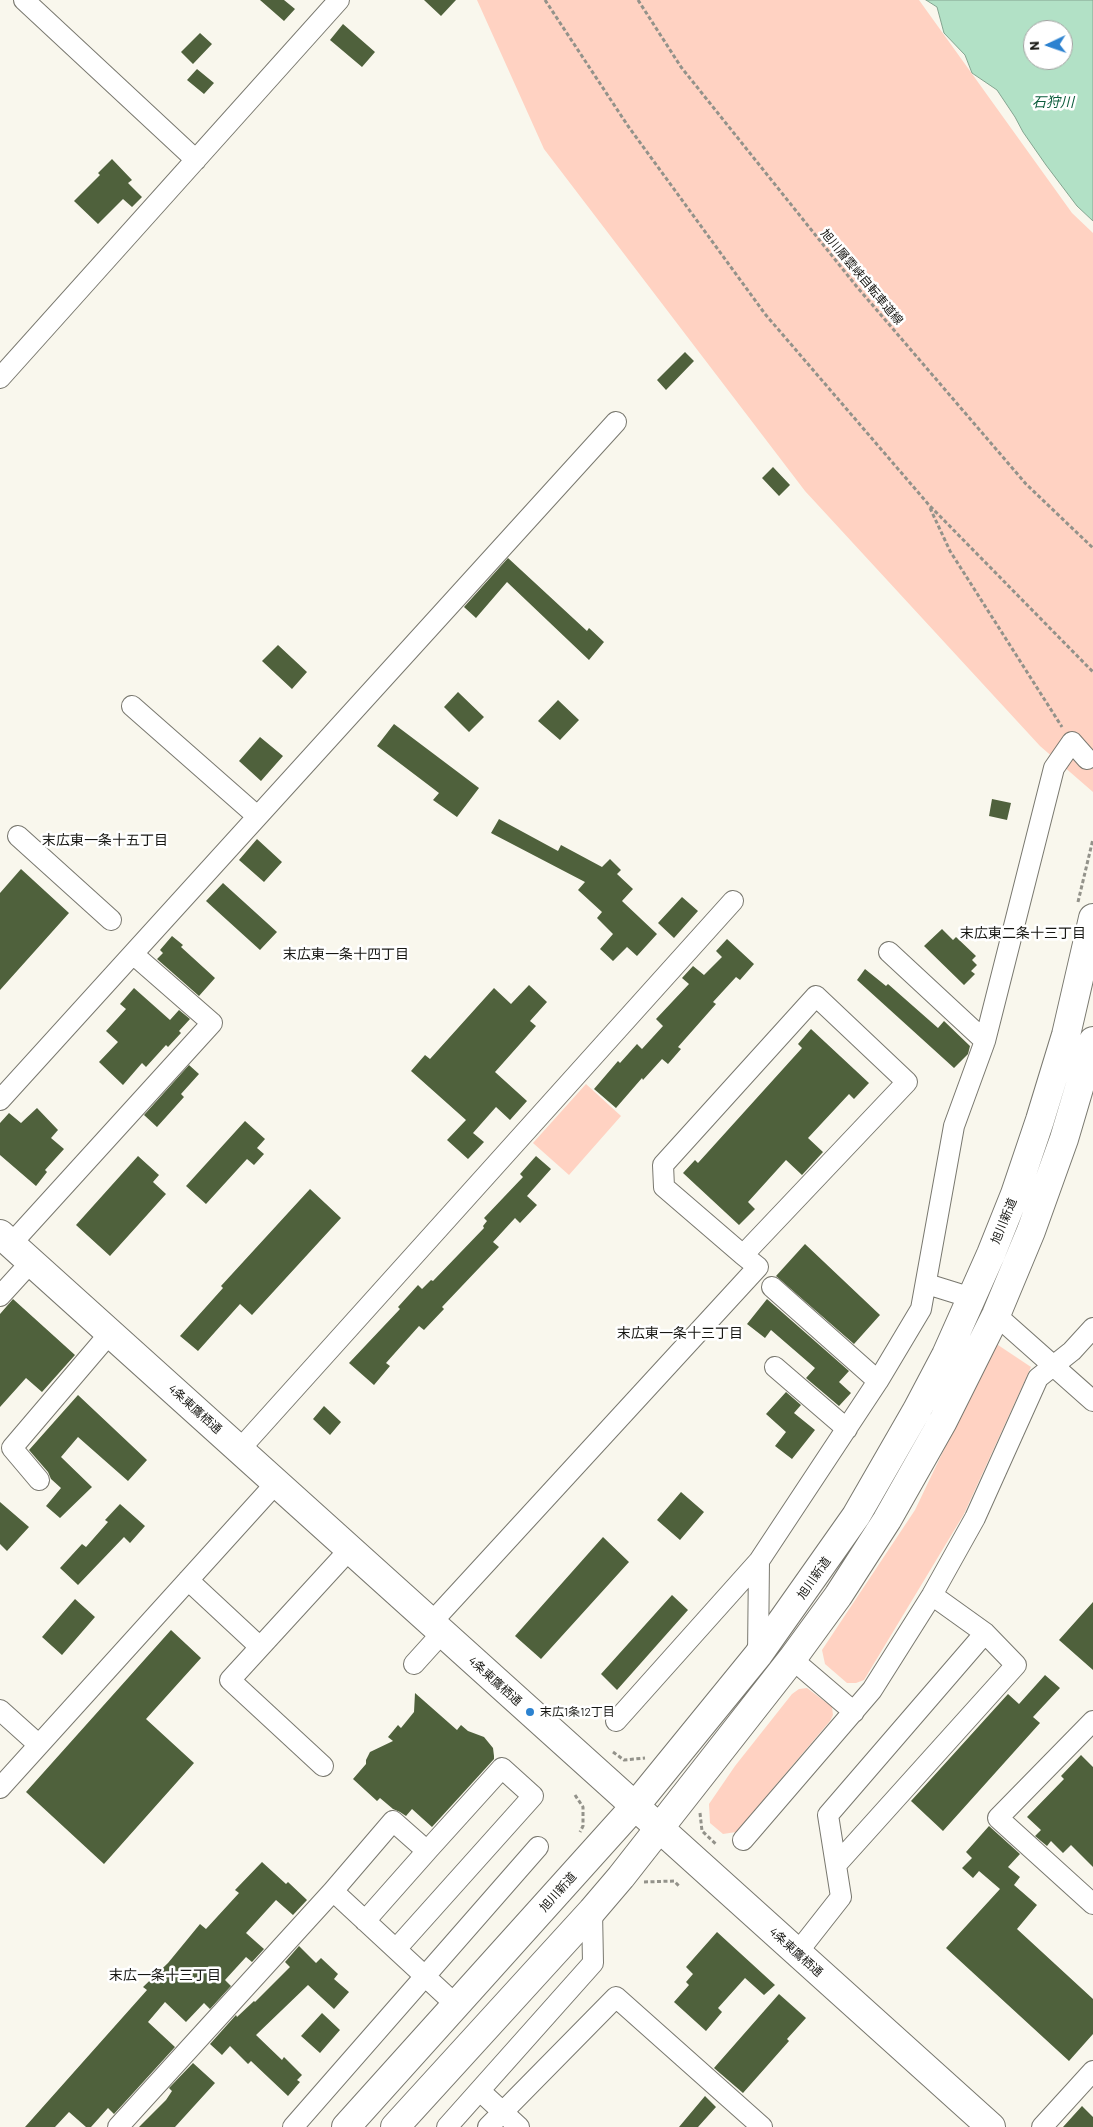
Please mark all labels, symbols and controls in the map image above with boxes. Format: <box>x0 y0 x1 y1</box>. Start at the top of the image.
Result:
north arrow <box>1023 20 1073 70</box>
text: N <box>1025 41 1042 51</box>
water label: 石狩川 <box>1032 94 1074 110</box>
street label: 旭川層雲峡自転車道線 <box>818 226 906 328</box>
district label: 末広東一条十五丁目 <box>42 832 168 848</box>
district label: 末広東二条十三丁目 <box>960 925 1086 941</box>
district label: 末広東一条十四丁目 <box>283 946 409 962</box>
street label: 旭川新道 <box>988 1196 1020 1246</box>
district label: 末広東一条十三丁目 <box>617 1325 743 1341</box>
street label: 4条東鷹栖通 <box>165 1381 225 1437</box>
street label: 旭川新道 <box>794 1554 834 1602</box>
street label: 4条東鷹栖通 <box>465 1653 525 1709</box>
place label: 末広1条12丁目 <box>540 1705 615 1719</box>
marker: 末広1条12丁目 <box>524 1706 536 1718</box>
street label: 旭川新道 <box>537 1869 579 1915</box>
street label: 4条東鷹栖通 <box>766 1924 826 1980</box>
district label: 末広一条十三丁目 <box>109 1967 221 1983</box>

